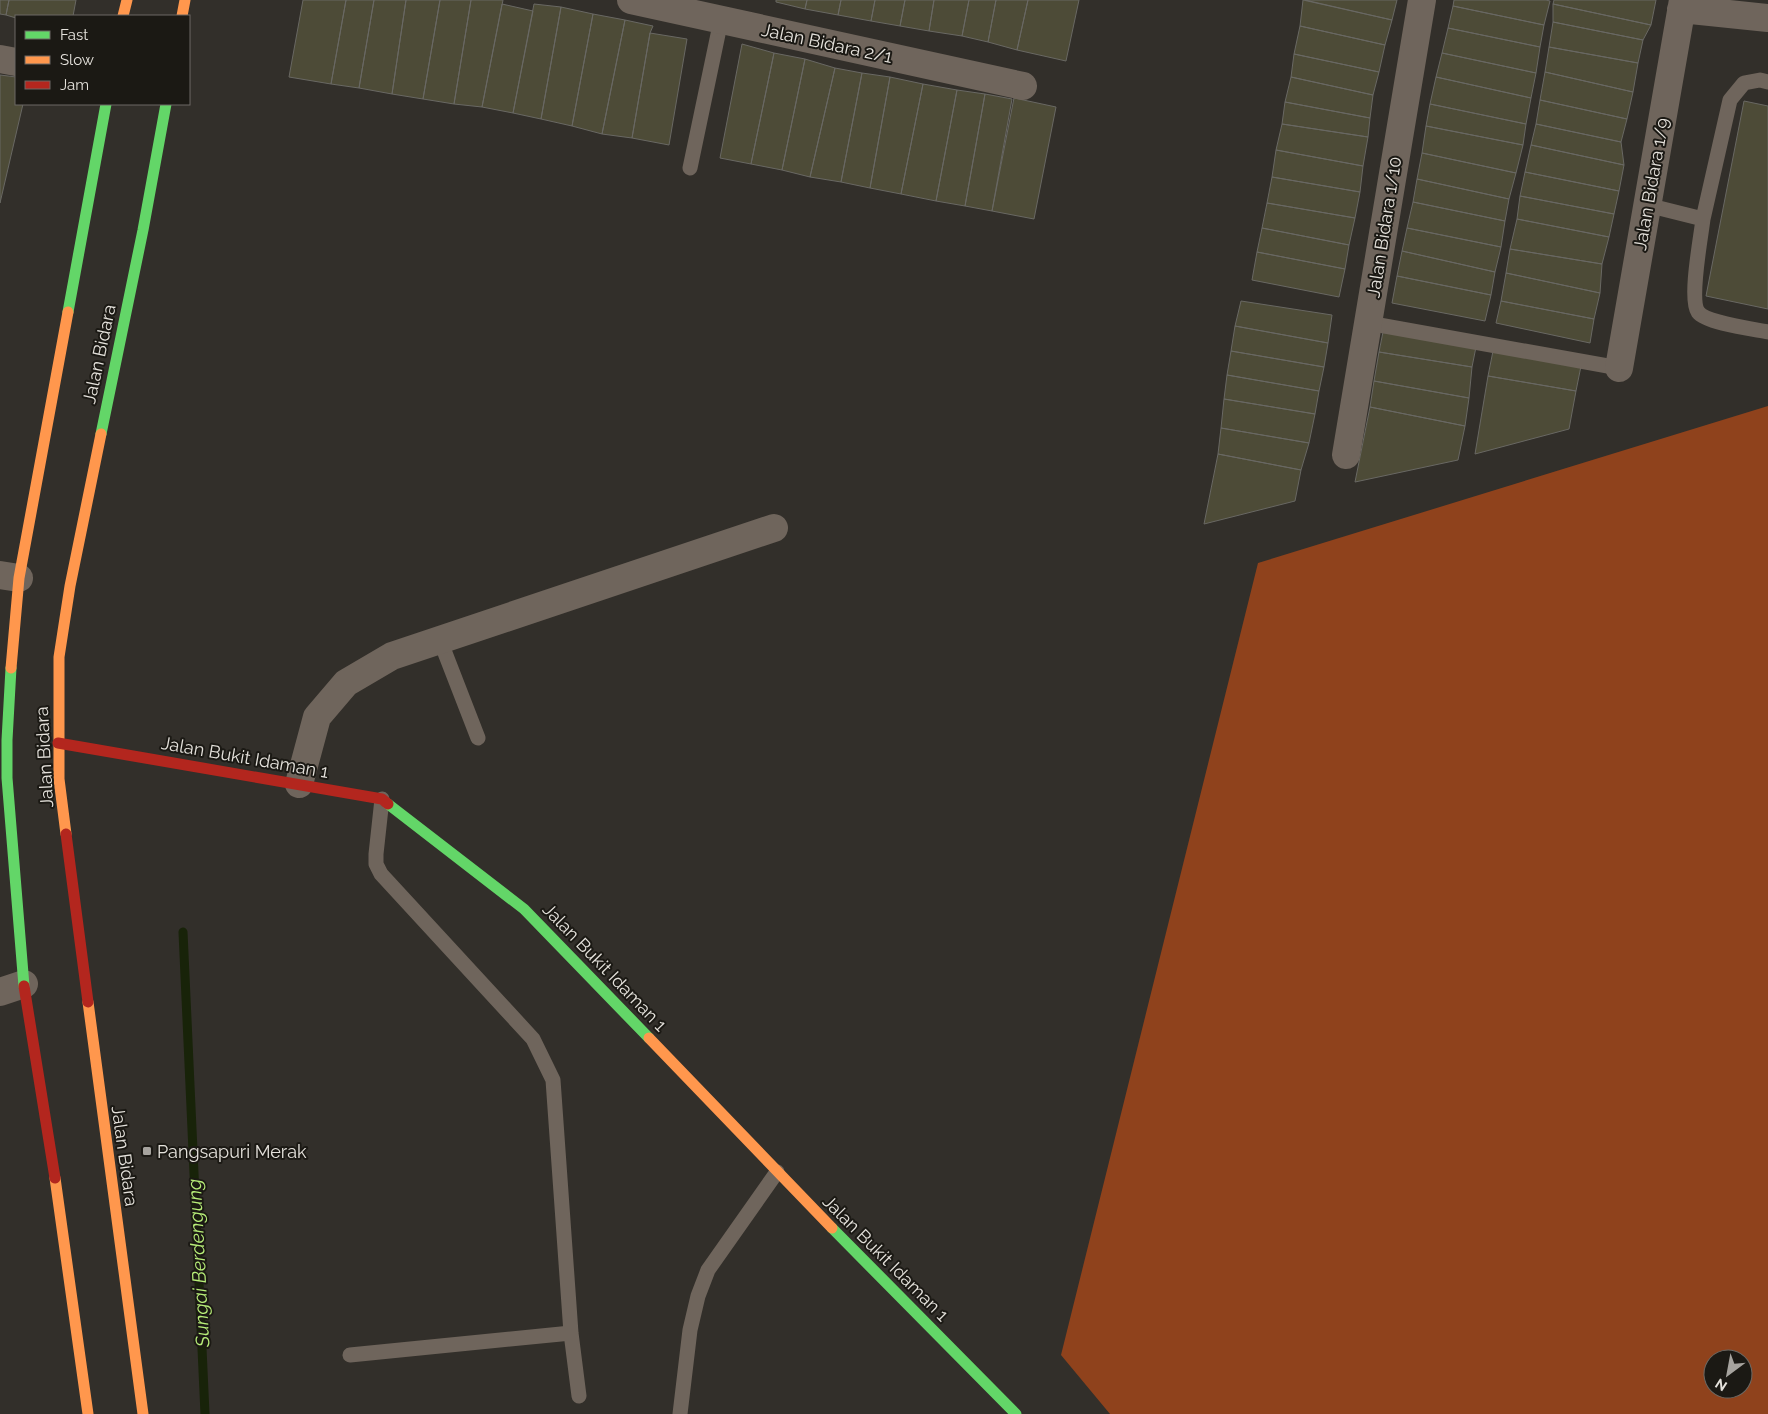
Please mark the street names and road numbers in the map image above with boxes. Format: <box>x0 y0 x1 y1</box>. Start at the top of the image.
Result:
street label: Jalan Bidara 2/1 <box>760 19 895 67</box>
street label: Jalan Bidara 1/9 <box>1629 116 1673 252</box>
street label: Jalan Bidara 1/10 <box>1362 155 1406 299</box>
street label: Jalan Bidara <box>78 302 120 406</box>
street label: Jalan Bidara <box>31 706 57 808</box>
street label: Jalan Bukit Idaman 1 <box>160 732 330 782</box>
street label: Jalan Bukit Idaman 1 <box>539 899 672 1035</box>
street label: Jalan Bidara <box>108 1104 142 1208</box>
street label: Jalan Bukit Idaman 1 <box>819 1191 954 1326</box>

